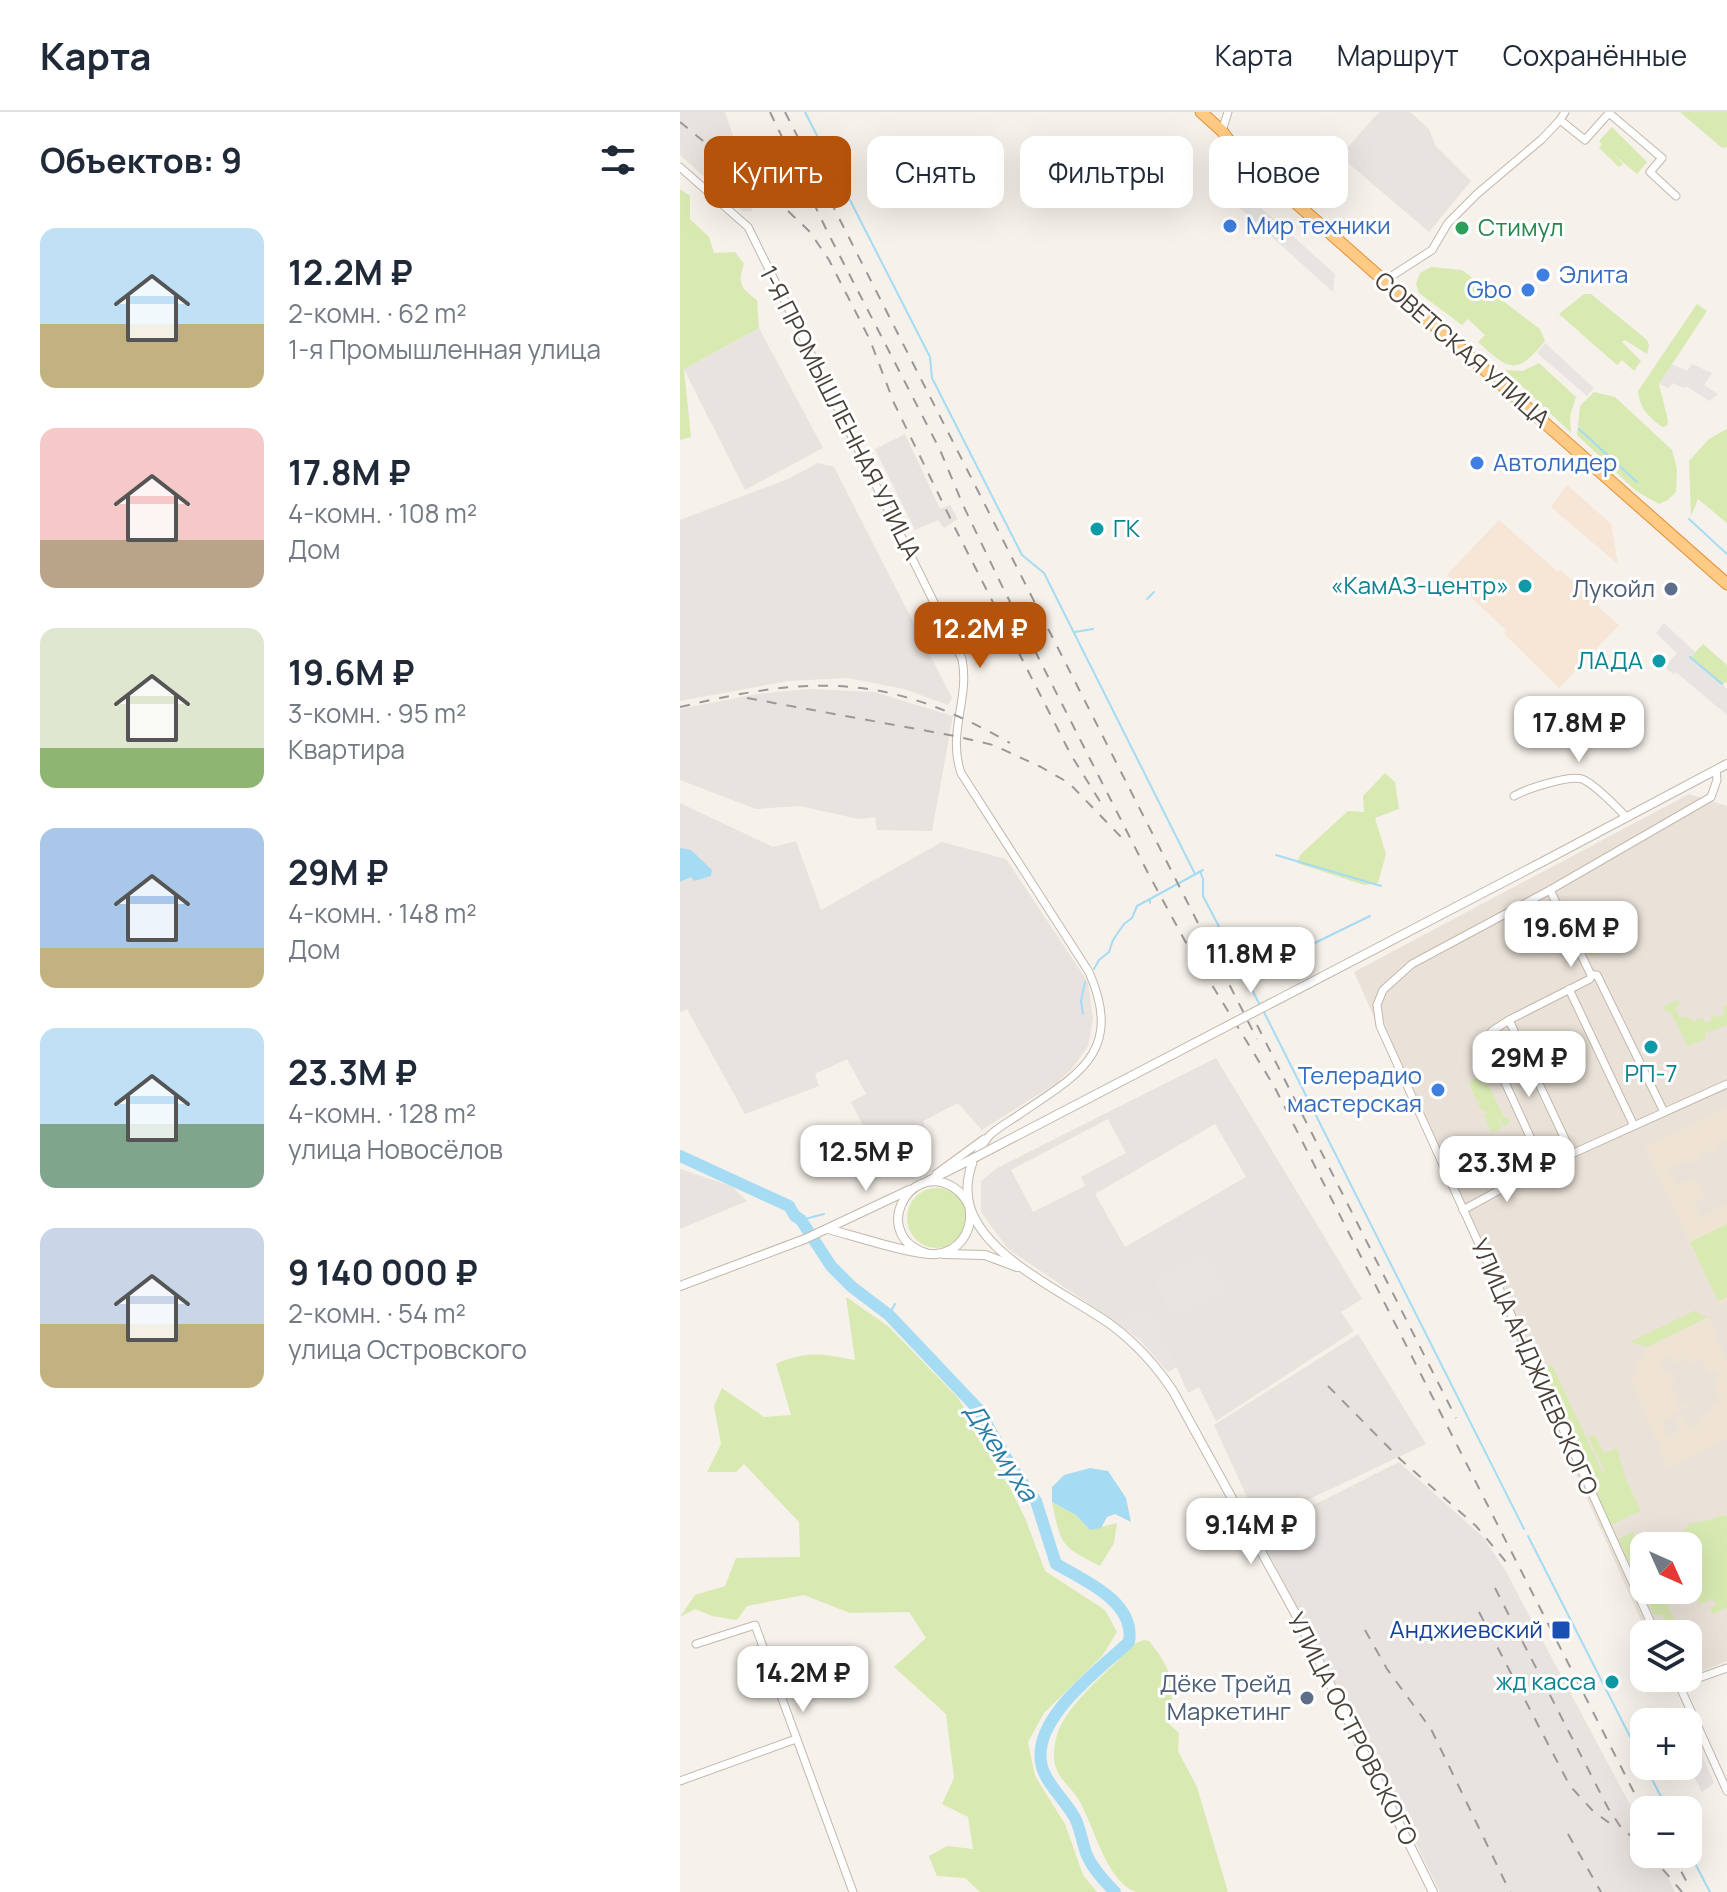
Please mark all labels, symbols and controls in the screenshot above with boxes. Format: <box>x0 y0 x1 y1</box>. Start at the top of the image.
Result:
text: Карта <box>40 29 152 81</box>
text: Карта <box>1215 36 1293 74</box>
text: Маршрут <box>1337 36 1459 74</box>
text: Сохранённые <box>1503 36 1687 74</box>
chip: Купить <box>704 136 851 208</box>
chip: Снять <box>867 136 1004 208</box>
chip: Фильтры <box>1020 136 1193 208</box>
chip: Новое <box>1209 136 1348 208</box>
text: Объектов: 9 <box>40 137 242 183</box>
icon: filters <box>596 138 640 182</box>
place label: Мир техники <box>1246 208 1391 241</box>
place label: Стимул <box>1478 210 1564 243</box>
marker: Мир техники <box>1221 217 1239 235</box>
marker: Стимул <box>1453 219 1471 237</box>
text: 12.2M ₽ <box>288 249 413 295</box>
place label: Элита <box>1559 257 1628 290</box>
icon: home <box>104 260 200 356</box>
street label: 1-Я ПРОМЫШЛЕННАЯ УЛИЦА <box>753 260 930 565</box>
street label: СОВЕТСКАЯ УЛИЦА <box>1368 263 1558 434</box>
marker: Элита <box>1534 266 1552 284</box>
place label: Gbo <box>1467 272 1512 305</box>
marker: Gbo <box>1519 281 1537 299</box>
text: 2-комн. · 62 m² <box>288 295 467 331</box>
text: 1-я Промышленная улица <box>288 331 601 367</box>
place label: Автолидер <box>1493 445 1617 478</box>
text: 17.8M ₽ <box>288 449 411 495</box>
marker: Автолидер <box>1468 454 1486 472</box>
icon: home <box>104 460 200 556</box>
text: 4-комн. · 108 m² <box>288 495 477 531</box>
place label: ГК <box>1113 511 1141 544</box>
marker: ГК <box>1088 520 1106 538</box>
text: Дом <box>288 531 341 567</box>
place label: «КамАЗ-центр» <box>1331 568 1509 601</box>
place label: Лукойл <box>1572 571 1655 604</box>
marker: «КамАЗ-центр» <box>1516 577 1534 595</box>
marker: Лукойл <box>1662 580 1680 598</box>
pin: 12.2M ₽ <box>906 602 1054 670</box>
text: 12.2M ₽ <box>932 610 1028 646</box>
place label: ЛАДА <box>1577 643 1643 676</box>
text: 19.6M ₽ <box>288 649 414 695</box>
marker: ЛАДА <box>1650 652 1668 670</box>
icon: home <box>104 660 200 756</box>
text: 3-комн. · 95 m² <box>288 695 466 731</box>
pin: 17.8M ₽ <box>1505 696 1653 764</box>
text: 17.8M ₽ <box>1532 704 1626 740</box>
text: Квартира <box>288 731 405 767</box>
text: 29M ₽ <box>288 849 389 895</box>
icon: home <box>104 860 200 956</box>
text: 4-комн. · 148 m² <box>288 895 477 931</box>
pin: 19.6M ₽ <box>1497 901 1645 969</box>
text: 19.6M ₽ <box>1523 909 1619 945</box>
pin: 11.8M ₽ <box>1177 927 1325 995</box>
text: Дом <box>288 931 341 967</box>
text: 11.8M ₽ <box>1206 935 1296 971</box>
pin: 29M ₽ <box>1473 1031 1585 1099</box>
marker: РП-7 <box>1642 1038 1660 1056</box>
text: 29M ₽ <box>1491 1039 1567 1075</box>
text: 23.3M ₽ <box>288 1049 417 1095</box>
place label: РП-7 <box>1624 1056 1678 1089</box>
place label: Телерадио мастерская <box>1287 1058 1422 1119</box>
icon: home <box>104 1060 200 1156</box>
marker: Телерадио мастерская <box>1429 1081 1447 1099</box>
text: 4-комн. · 128 m² <box>288 1095 476 1131</box>
pin: 12.5M ₽ <box>792 1125 940 1193</box>
text: улица Новосёлов <box>288 1131 503 1167</box>
text: 12.5M ₽ <box>818 1133 914 1169</box>
pin: 23.3M ₽ <box>1433 1136 1581 1204</box>
text: 23.3M ₽ <box>1458 1144 1556 1180</box>
street label: УЛИЦА АНДЖИЕВСКОГО <box>1464 1233 1607 1500</box>
text: 9 140 000 ₽ <box>288 1249 478 1295</box>
icon: home <box>104 1260 200 1356</box>
text: 2-комн. · 54 m² <box>288 1295 466 1331</box>
text: улица Островского <box>288 1331 527 1367</box>
water label: Джемуха <box>957 1395 1048 1509</box>
pin: 9.14M ₽ <box>1177 1498 1325 1566</box>
text: 9.14M ₽ <box>1204 1506 1298 1542</box>
north arrow <box>1630 1532 1702 1604</box>
map controls <box>1630 1532 1702 1868</box>
street label: УЛИЦА ОСТРОВСКОГО <box>1280 1606 1426 1850</box>
place label: Анджиевский <box>1389 1612 1543 1645</box>
marker: Анджиевский <box>1550 1619 1572 1641</box>
button: layers <box>1630 1620 1702 1692</box>
pin: 14.2M ₽ <box>729 1646 877 1714</box>
text: 14.2M ₽ <box>755 1654 851 1690</box>
place label: жд касса <box>1496 1664 1596 1697</box>
place label: Дёке Трейд Маркетинг <box>1160 1666 1291 1727</box>
marker: жд касса <box>1603 1673 1621 1691</box>
marker: Дёке Трейд Маркетинг <box>1298 1689 1316 1707</box>
button: + <box>1630 1708 1702 1780</box>
button: − <box>1630 1796 1702 1868</box>

